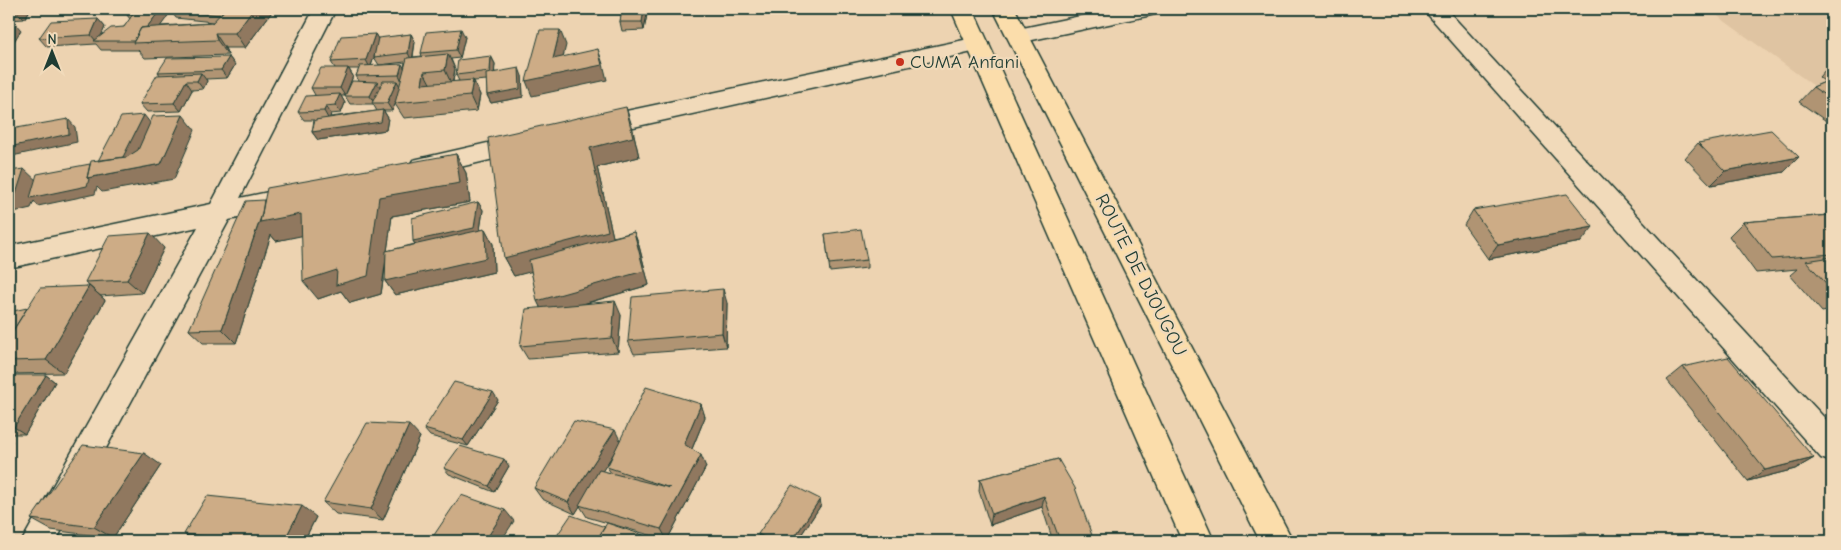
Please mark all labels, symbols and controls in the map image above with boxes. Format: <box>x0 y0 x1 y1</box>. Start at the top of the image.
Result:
north arrow <box>28 28 78 78</box>
text: N <box>47 31 57 48</box>
place label: CUMA Anfani <box>910 51 1019 73</box>
marker: CUMA Anfani <box>894 56 906 68</box>
street label: ROUTE DE DJOUGOU <box>1091 190 1191 360</box>

